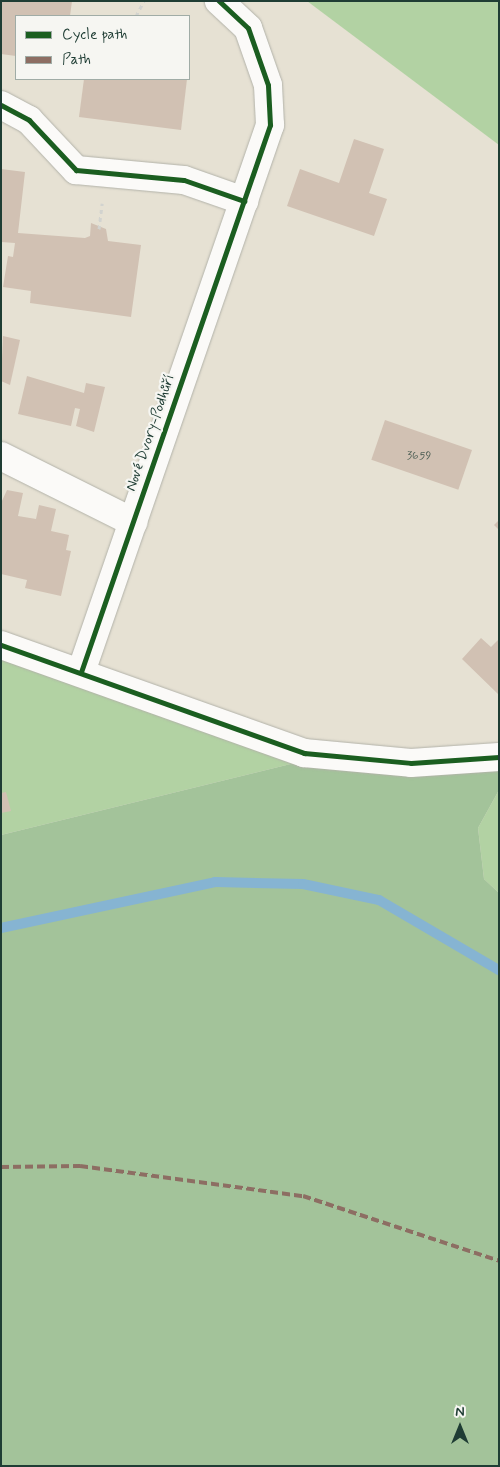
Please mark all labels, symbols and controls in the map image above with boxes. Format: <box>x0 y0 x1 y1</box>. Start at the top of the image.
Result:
legend <box>15 15 190 80</box>
text: Cycle path <box>62 25 127 45</box>
text: Path <box>62 50 91 70</box>
street label: Nové Dvory-Podhůří <box>123 372 179 494</box>
house number: 3659 <box>407 450 431 464</box>
north arrow <box>435 1402 485 1452</box>
text: N <box>455 1403 465 1421</box>

